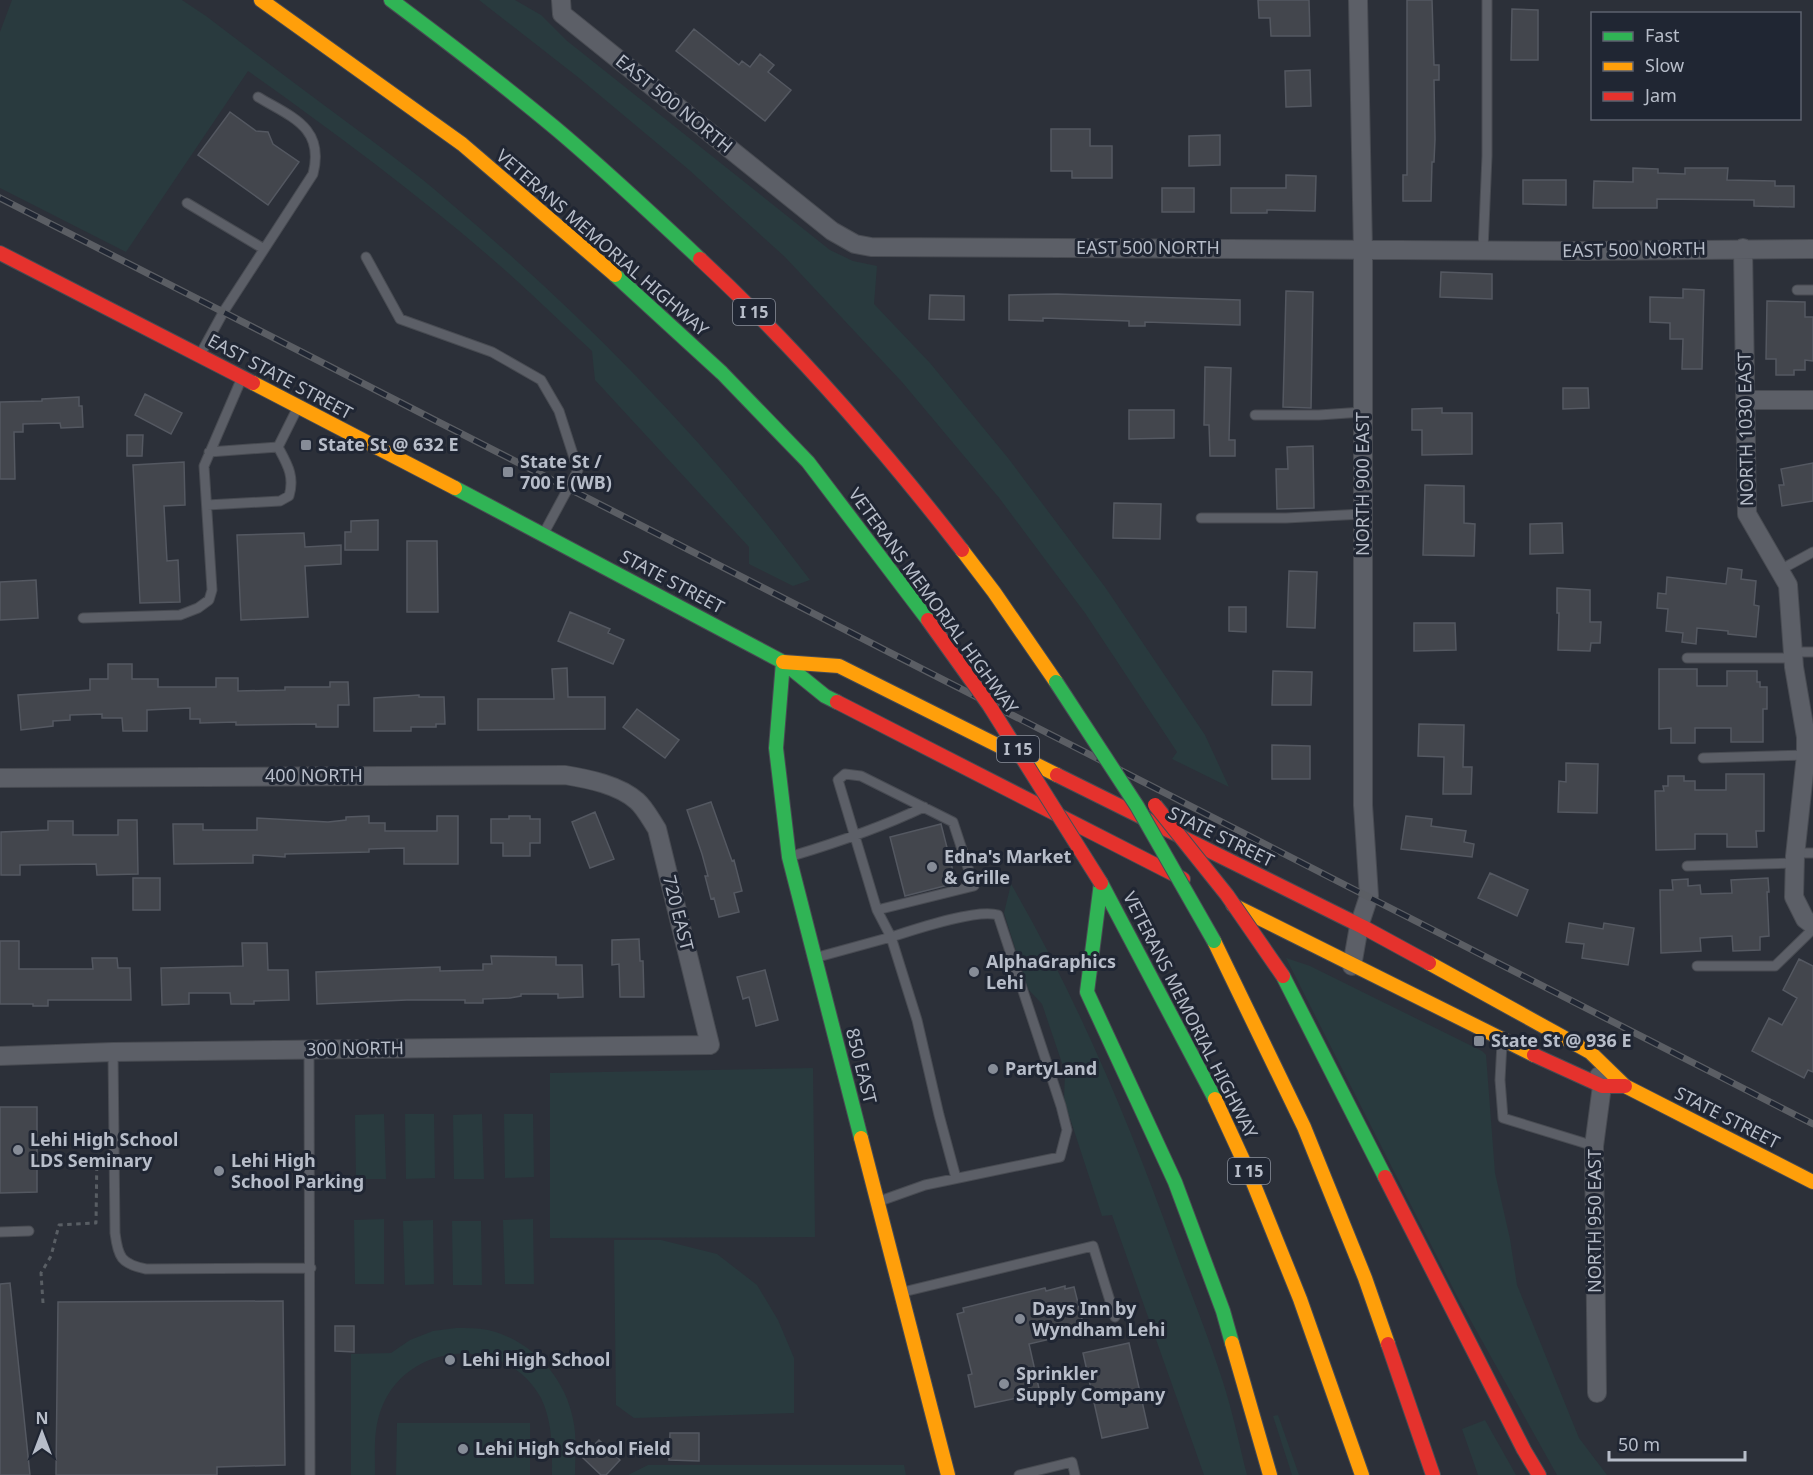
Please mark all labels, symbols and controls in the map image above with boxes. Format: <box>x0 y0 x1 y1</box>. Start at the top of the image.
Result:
legend <box>1591 12 1801 120</box>
text: Fast <box>1645 23 1680 47</box>
street label: EAST 500 NORTH <box>611 49 738 158</box>
text: Slow <box>1645 53 1684 77</box>
text: Jam <box>1643 83 1677 107</box>
street label: VETERANS MEMORIAL HIGHWAY <box>491 143 714 342</box>
street label: EAST 500 NORTH <box>1076 235 1220 259</box>
street label: EAST 500 NORTH <box>1562 236 1706 262</box>
road number: I 15 <box>733 299 775 325</box>
street label: EAST STATE STREET <box>204 328 357 424</box>
street label: NORTH 1030 EAST <box>1732 352 1758 506</box>
street label: NORTH 900 EAST <box>1350 412 1374 556</box>
place label: State St @ 632 E <box>318 432 459 456</box>
marker: State St @ 632 E <box>299 438 313 452</box>
place label: State St / 700 E (WB) <box>520 449 612 494</box>
marker: State St / 700 E (WB) <box>501 465 515 479</box>
street label: VETERANS MEMORIAL HIGHWAY <box>844 483 1024 719</box>
street label: STATE STREET <box>616 544 729 619</box>
road number: I 15 <box>997 736 1039 762</box>
street label: 400 NORTH <box>265 763 363 787</box>
street label: STATE STREET <box>1165 800 1278 872</box>
place label: Edna's Market & Grille <box>944 844 1071 889</box>
marker: Edna's Market & Grille <box>925 860 939 874</box>
street label: 720 EAST <box>658 873 700 953</box>
street label: VETERANS MEMORIAL HIGHWAY <box>1118 887 1264 1143</box>
place label: AlphaGraphics Lehi <box>986 949 1116 994</box>
marker: AlphaGraphics Lehi <box>967 965 981 979</box>
street label: 850 EAST <box>841 1026 883 1106</box>
place label: State St @ 936 E <box>1491 1028 1632 1052</box>
marker: State St @ 936 E <box>1472 1034 1486 1048</box>
street label: 300 NORTH <box>306 1035 404 1061</box>
place label: PartyLand <box>1005 1056 1097 1080</box>
marker: PartyLand <box>986 1062 1000 1076</box>
street label: STATE STREET <box>1671 1080 1784 1154</box>
place label: Lehi High School LDS Seminary <box>30 1127 178 1172</box>
marker: Lehi High School LDS Seminary <box>11 1143 25 1157</box>
place label: Lehi High School Parking <box>231 1148 364 1193</box>
street label: NORTH 950 EAST <box>1582 1149 1606 1293</box>
road number: I 15 <box>1228 1158 1270 1184</box>
marker: Lehi High School Parking <box>212 1164 226 1178</box>
place label: Days Inn by Wyndham Lehi <box>1032 1296 1165 1341</box>
marker: Days Inn by Wyndham Lehi <box>1013 1312 1027 1326</box>
place label: Lehi High School <box>462 1347 610 1371</box>
marker: Lehi High School <box>443 1353 457 1367</box>
place label: Sprinkler Supply Company <box>1016 1361 1166 1406</box>
marker: Sprinkler Supply Company <box>997 1377 1011 1391</box>
north arrow <box>12 1403 72 1463</box>
text: N <box>35 1407 49 1429</box>
scale bar <box>1609 1424 1746 1462</box>
text: 50 m <box>1618 1432 1660 1456</box>
place label: Lehi High School Field <box>475 1436 671 1460</box>
marker: Lehi High School Field <box>456 1442 470 1456</box>

